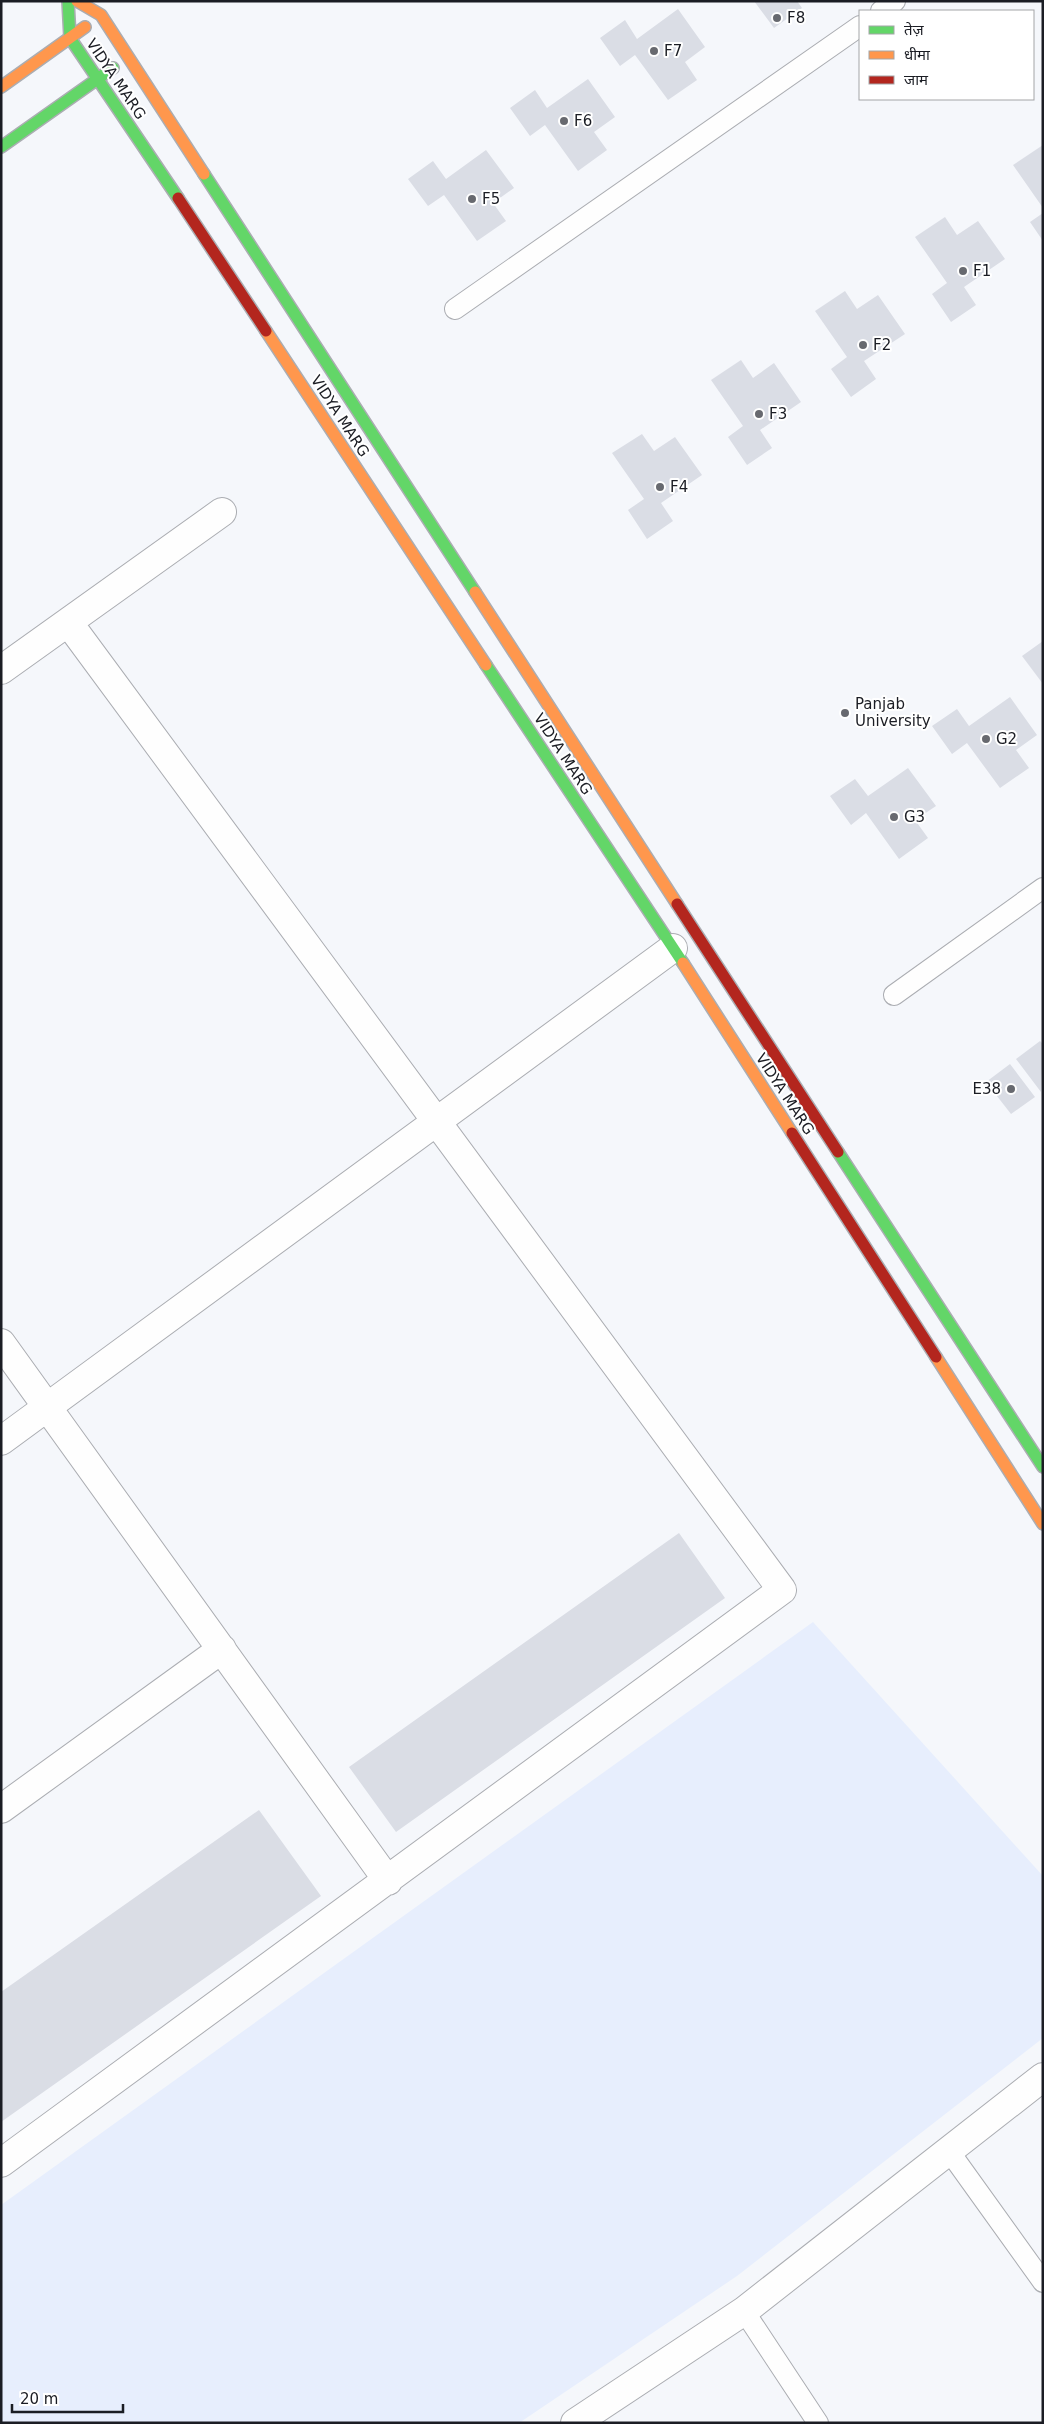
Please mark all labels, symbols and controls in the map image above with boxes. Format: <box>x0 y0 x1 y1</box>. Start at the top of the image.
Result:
place label: F8 <box>787 9 805 27</box>
legend <box>859 10 1034 100</box>
marker: F8 <box>771 12 783 24</box>
text: तेज़ <box>904 21 925 39</box>
street label: VIDYA MARG <box>82 35 150 123</box>
place label: F7 <box>664 42 682 60</box>
marker: F7 <box>648 45 660 57</box>
text: धीमा <box>904 46 931 64</box>
text: जाम <box>904 71 929 89</box>
place label: F6 <box>574 112 592 130</box>
marker: F6 <box>558 115 570 127</box>
place label: F5 <box>482 190 500 208</box>
marker: F5 <box>466 193 478 205</box>
place label: F1 <box>973 262 991 280</box>
marker: F1 <box>957 265 969 277</box>
place label: F2 <box>873 336 891 354</box>
marker: F2 <box>857 339 869 351</box>
street label: VIDYA MARG <box>307 372 373 460</box>
place label: F3 <box>769 405 787 423</box>
marker: F3 <box>753 408 765 420</box>
place label: F4 <box>670 478 688 496</box>
marker: F4 <box>654 481 666 493</box>
place label: Panjab University <box>855 695 931 730</box>
marker: Panjab University <box>839 707 851 719</box>
street label: VIDYA MARG <box>530 710 596 798</box>
place label: G2 <box>996 730 1017 748</box>
marker: G2 <box>980 733 992 745</box>
place label: G3 <box>904 808 925 826</box>
marker: G3 <box>888 811 900 823</box>
street label: VIDYA MARG <box>752 1050 818 1138</box>
place label: E38 <box>972 1080 1001 1098</box>
marker: E38 <box>1005 1083 1017 1095</box>
scale bar <box>12 2382 124 2414</box>
text: 20 m <box>20 2390 58 2408</box>

